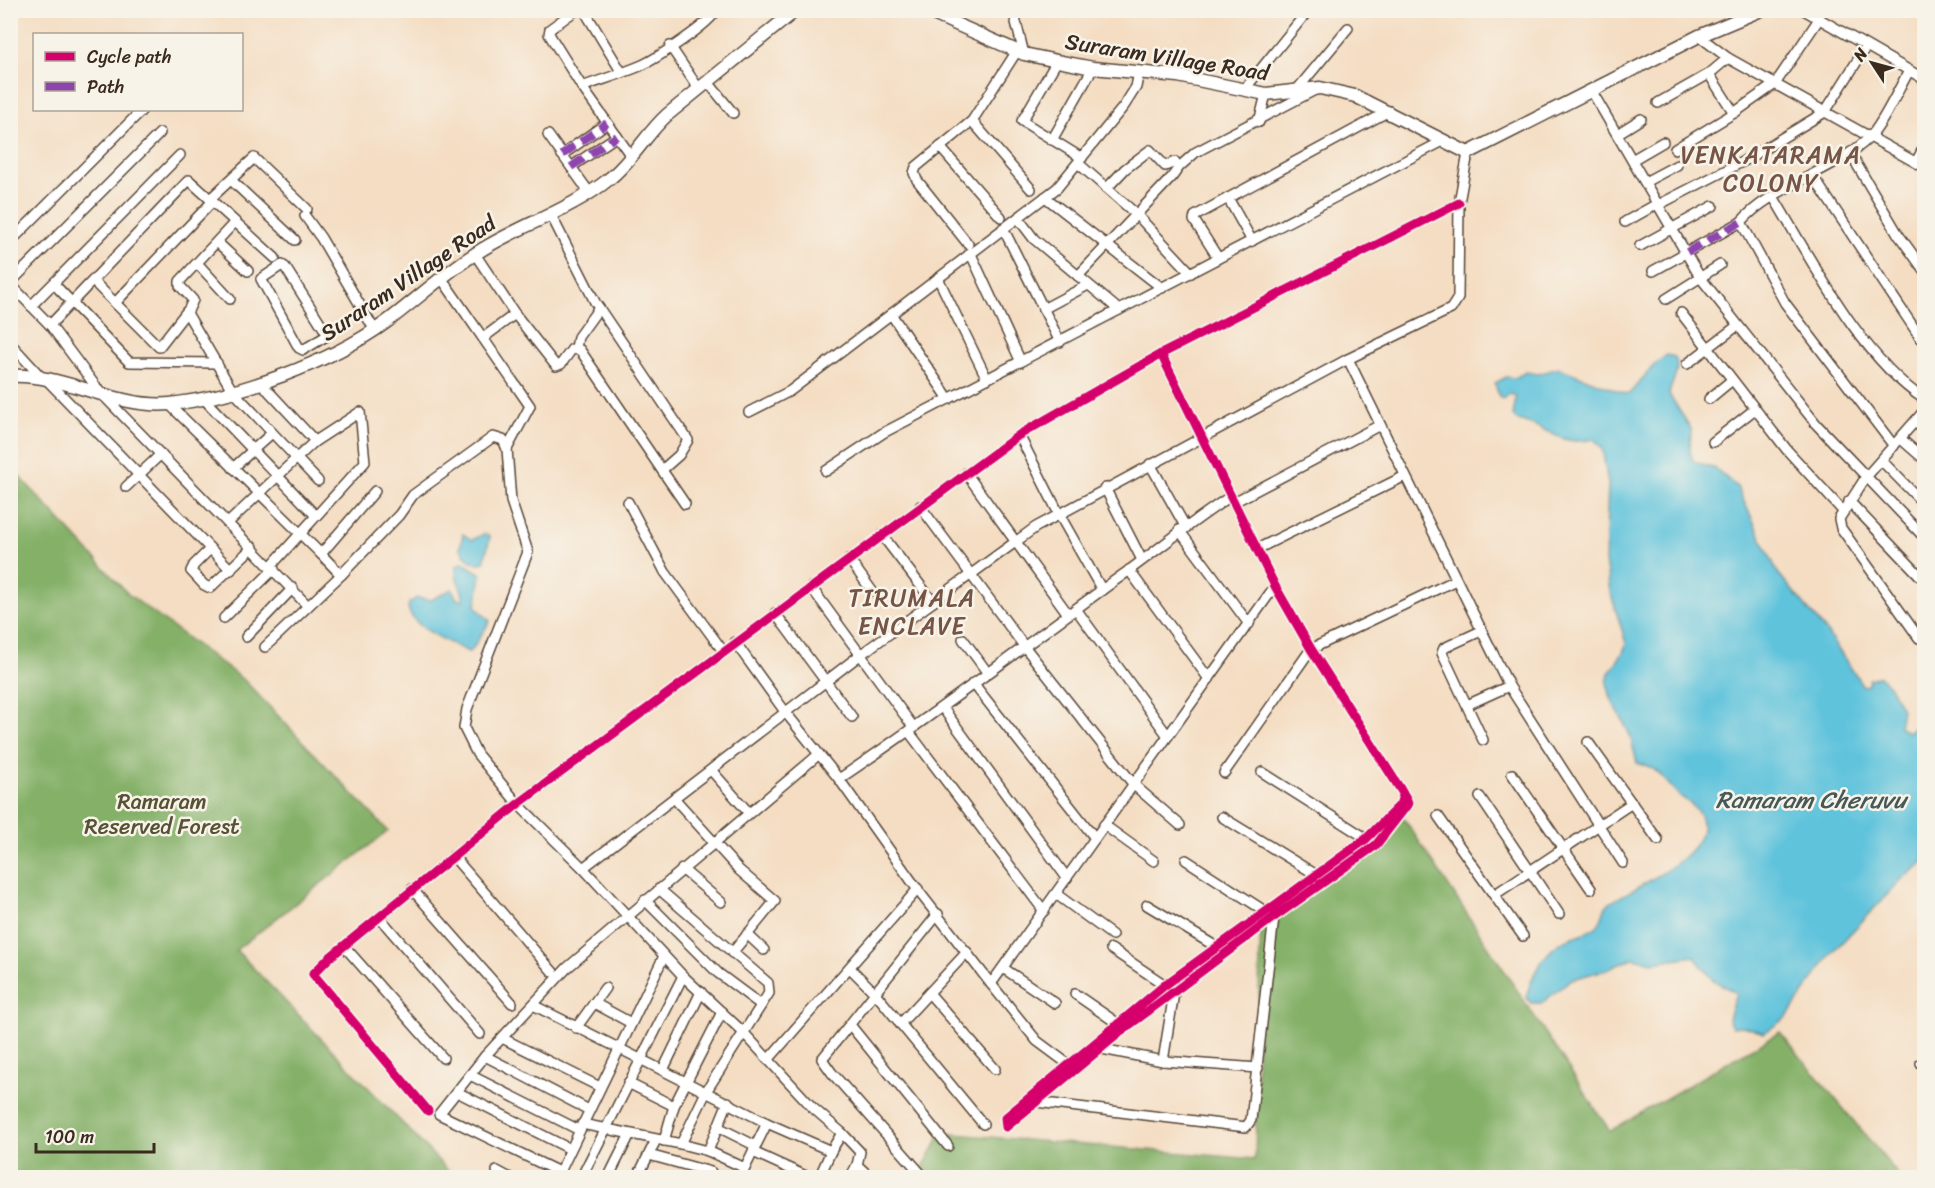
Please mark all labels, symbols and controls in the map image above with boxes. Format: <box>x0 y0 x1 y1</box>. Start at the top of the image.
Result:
street label: Suraram Village Road <box>1062 22 1273 93</box>
legend <box>33 33 243 111</box>
north arrow <box>1842 33 1902 93</box>
text: Cycle path <box>87 41 171 73</box>
text: N <box>1845 41 1876 68</box>
text: Path <box>87 71 124 103</box>
district label: VENKATARAMA COLONY <box>1680 134 1862 204</box>
street label: Suraram Village Road <box>312 204 505 352</box>
district label: TIRUMALA ENCLAVE <box>848 577 976 647</box>
water label: Ramaram Cheruvu <box>1716 779 1909 821</box>
park label: Ramaram Reserved Forest <box>84 782 240 846</box>
scale bar <box>36 1116 154 1154</box>
text: 100 m <box>45 1121 94 1153</box>

